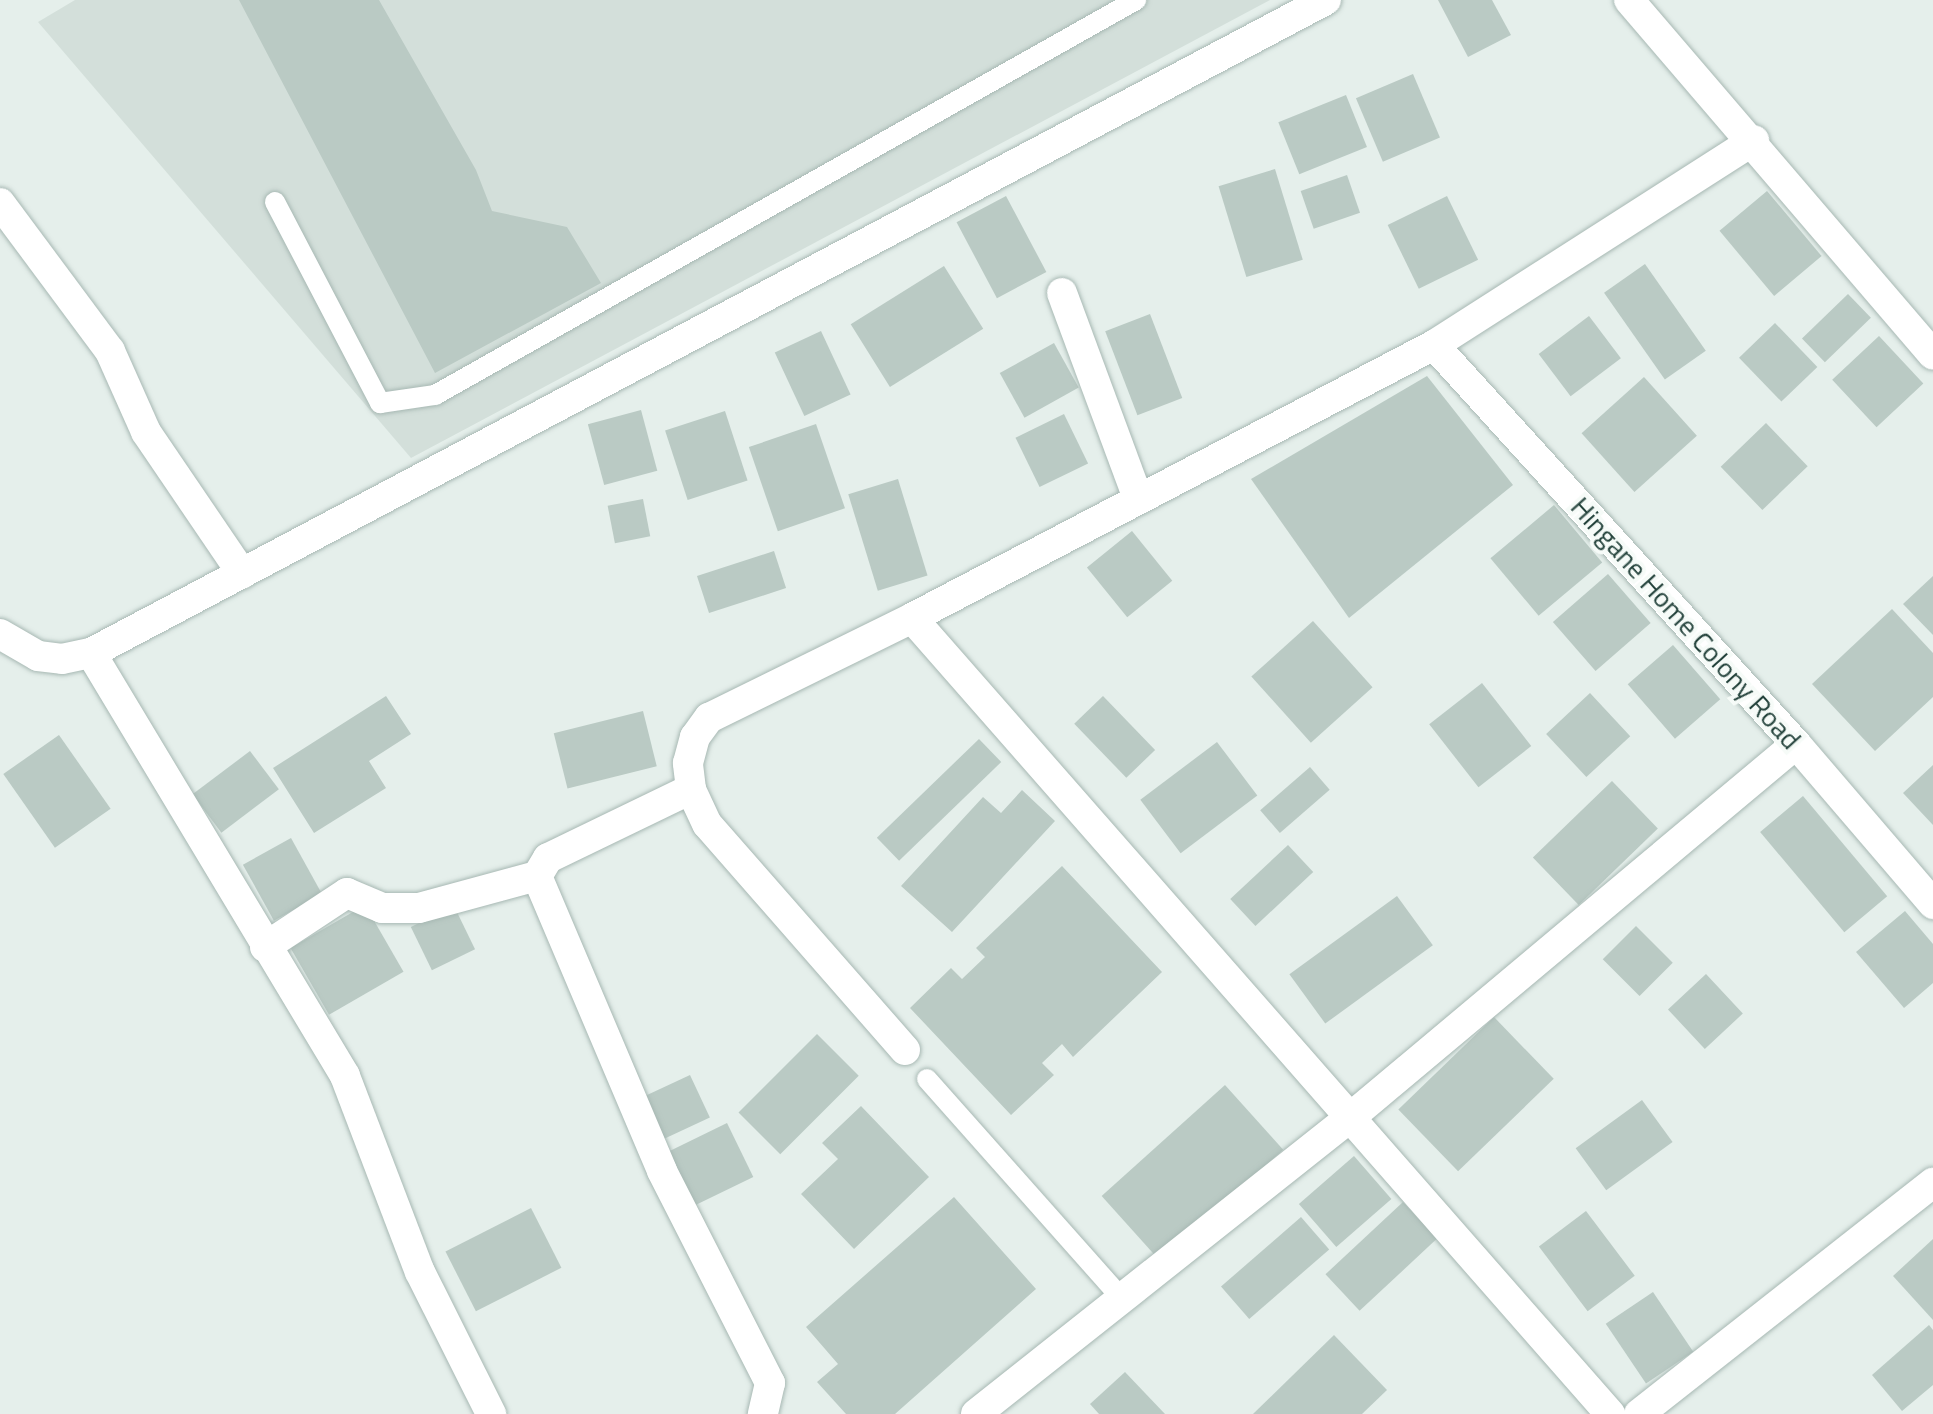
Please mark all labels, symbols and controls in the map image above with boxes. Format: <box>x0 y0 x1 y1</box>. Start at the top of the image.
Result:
street label: Hingane Home Colony Road <box>1564 490 1808 756</box>

